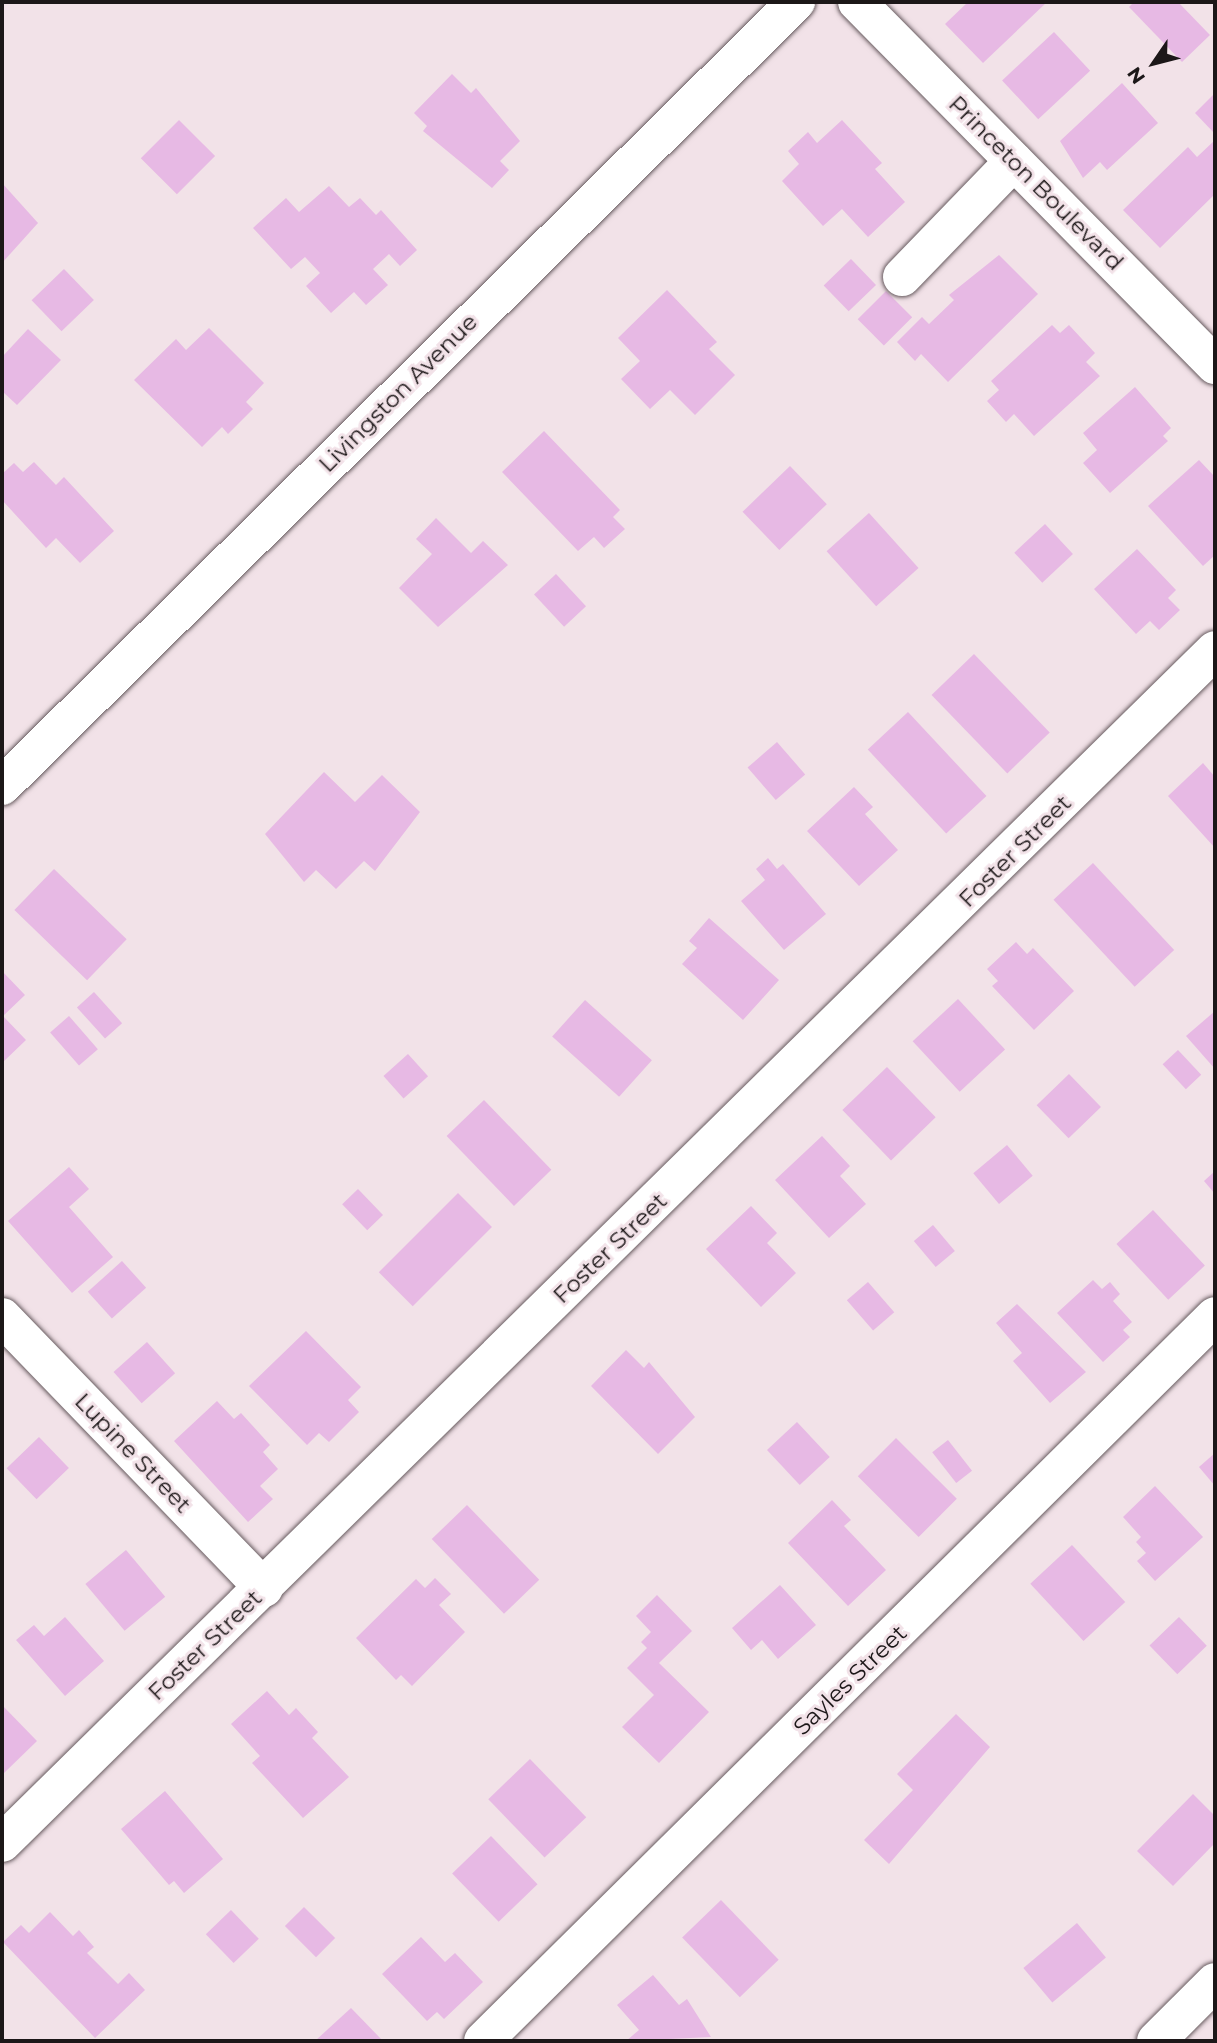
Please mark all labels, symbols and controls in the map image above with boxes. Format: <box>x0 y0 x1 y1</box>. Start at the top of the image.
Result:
north arrow <box>1119 28 1189 98</box>
text: N <box>1123 62 1150 88</box>
street label: Princeton Boulevard <box>943 90 1129 276</box>
street label: Livingston Avenue <box>313 308 483 478</box>
street label: Foster Street <box>953 789 1077 913</box>
street label: Foster Street <box>547 1187 673 1309</box>
street label: Lupine Street <box>69 1387 197 1519</box>
street label: Foster Street <box>142 1584 268 1706</box>
street label: Sayles Street <box>788 1619 912 1741</box>

